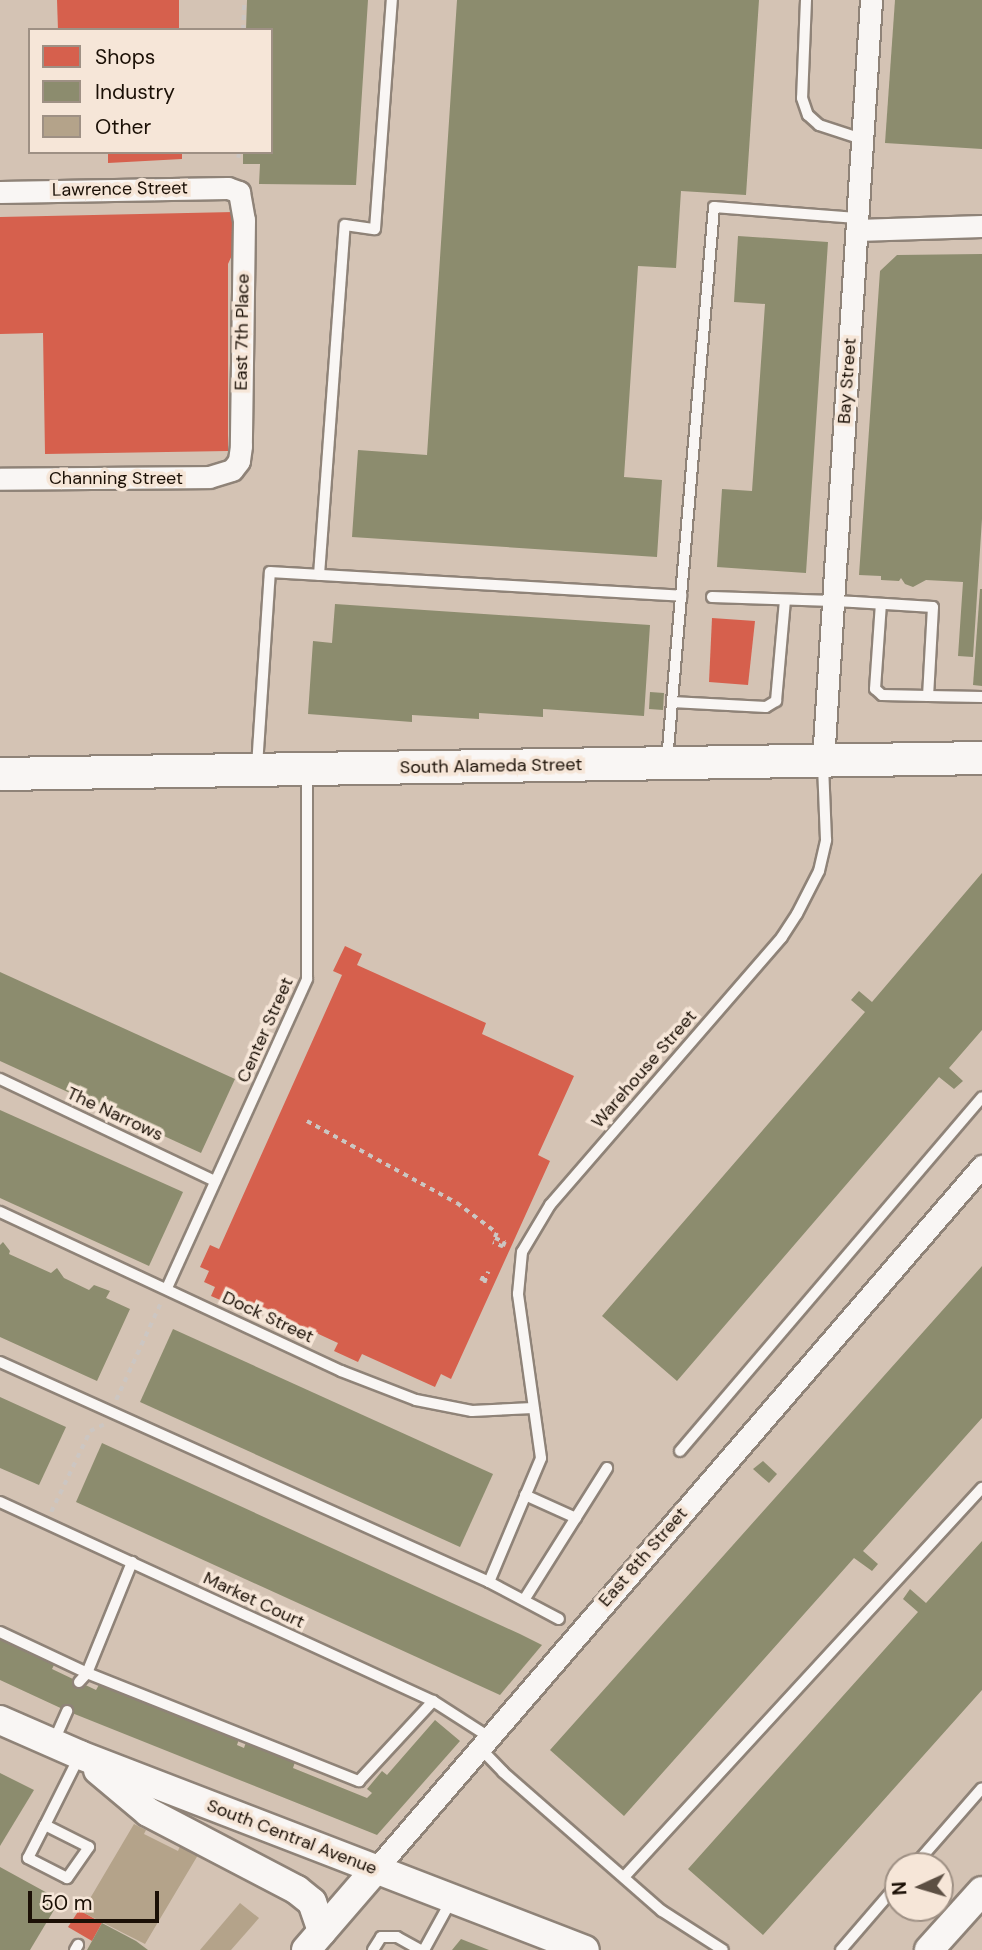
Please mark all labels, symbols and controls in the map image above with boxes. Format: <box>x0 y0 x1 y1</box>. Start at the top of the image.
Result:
legend <box>28 28 273 154</box>
text: Shops <box>95 43 155 71</box>
text: Industry <box>95 78 175 106</box>
text: Other <box>95 113 151 141</box>
street label: Lawrence Street <box>52 177 188 201</box>
street label: East 7th Place <box>230 273 254 391</box>
street label: Bay Street <box>833 337 861 425</box>
street label: Channing Street <box>49 467 183 489</box>
street label: South Alameda Street <box>400 754 582 778</box>
street label: Center Street <box>232 974 298 1086</box>
street label: Warehouse Street <box>587 1006 701 1132</box>
street label: The Narrows <box>63 1082 167 1146</box>
street label: Dock Street <box>219 1286 317 1348</box>
street label: East 8th Street <box>594 1503 692 1611</box>
street label: Market Court <box>200 1567 308 1633</box>
street label: South Central Avenue <box>204 1795 380 1879</box>
north arrow <box>884 1852 954 1922</box>
scale bar <box>32 1876 163 1920</box>
text: N <box>887 1881 913 1896</box>
text: 50 m <box>41 1889 92 1917</box>

